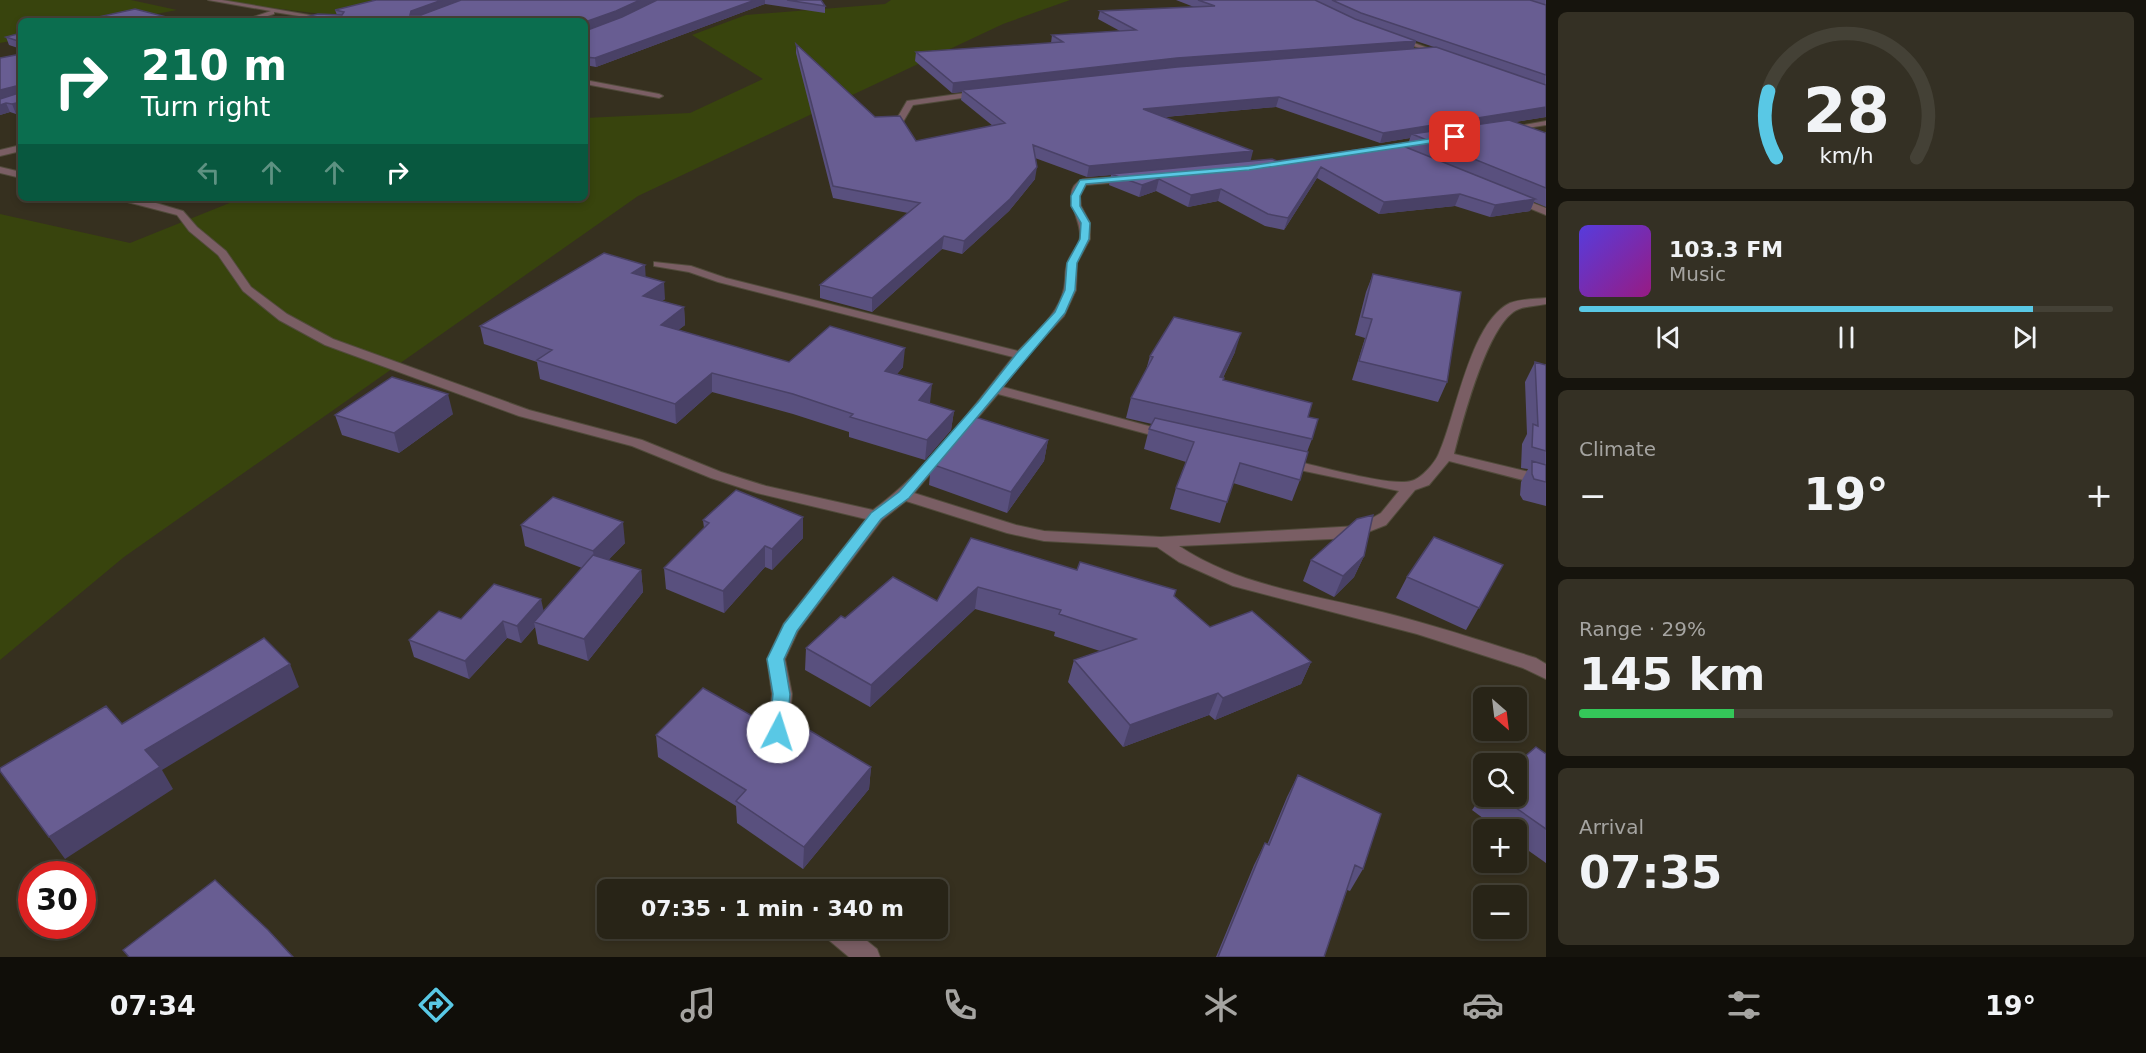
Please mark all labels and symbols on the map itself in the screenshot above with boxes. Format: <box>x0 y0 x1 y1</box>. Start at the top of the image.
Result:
pin <box>1429 111 1480 162</box>
north arrow <box>1473 687 1527 741</box>
position arrow <box>746 700 810 764</box>
speed limit sign: 30 <box>18 861 96 939</box>

